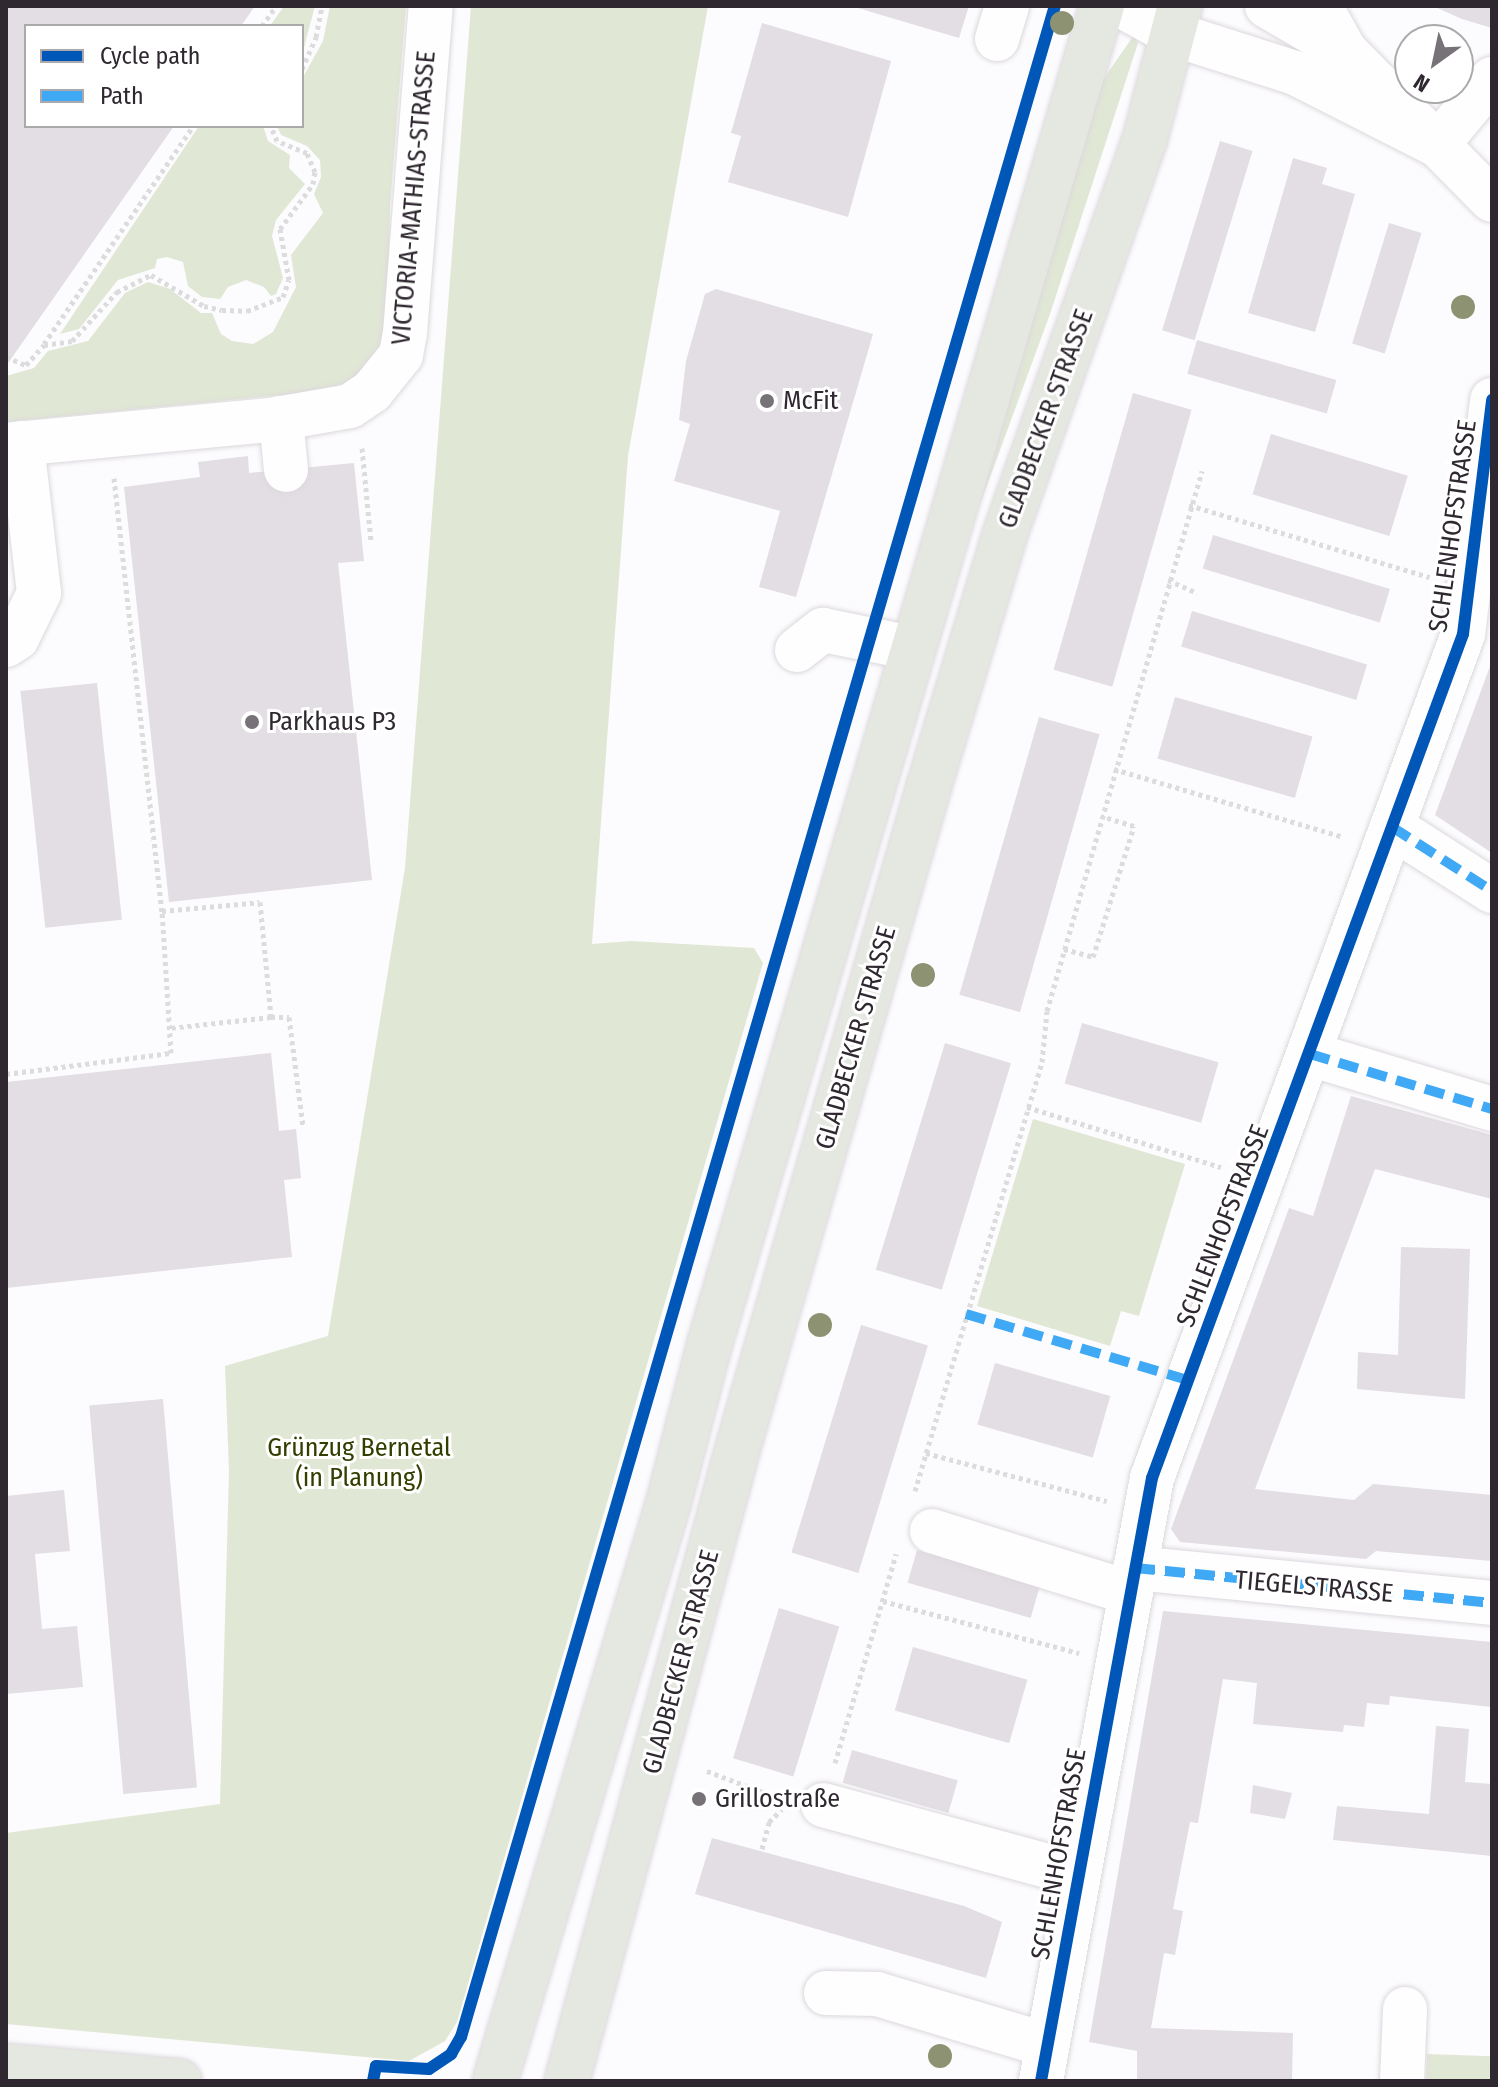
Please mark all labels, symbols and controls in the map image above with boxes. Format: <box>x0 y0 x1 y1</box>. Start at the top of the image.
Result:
legend <box>24 24 304 128</box>
north arrow <box>1394 24 1474 104</box>
text: Cycle path <box>100 42 200 70</box>
street label: VICTORIA-MATHIAS-STRASSE <box>386 50 442 346</box>
text: N <box>1409 68 1435 98</box>
text: Path <box>100 82 144 110</box>
street label: GLADBECKER STRASSE <box>992 305 1100 533</box>
place label: McFit <box>783 385 838 417</box>
marker: McFit <box>758 392 776 410</box>
street label: SCHLENHOFSTRASSE <box>1423 418 1483 634</box>
place label: Parkhaus P3 <box>268 706 396 738</box>
marker: Parkhaus P3 <box>243 713 261 731</box>
street label: GLADBECKER STRASSE <box>809 923 903 1153</box>
street label: SCHLENHOFSTRASSE <box>1170 1120 1276 1332</box>
park label: Grünzug Bernetal (in Planung) <box>267 1432 451 1494</box>
street label: GLADBECKER STRASSE <box>636 1547 726 1777</box>
street label: TIEGELSTRASSE <box>1234 1565 1394 1609</box>
street label: SCHLENHOFSTRASSE <box>1025 1746 1093 1962</box>
place label: Grillostraße <box>715 1783 840 1815</box>
marker: Grillostraße <box>690 1790 708 1808</box>

